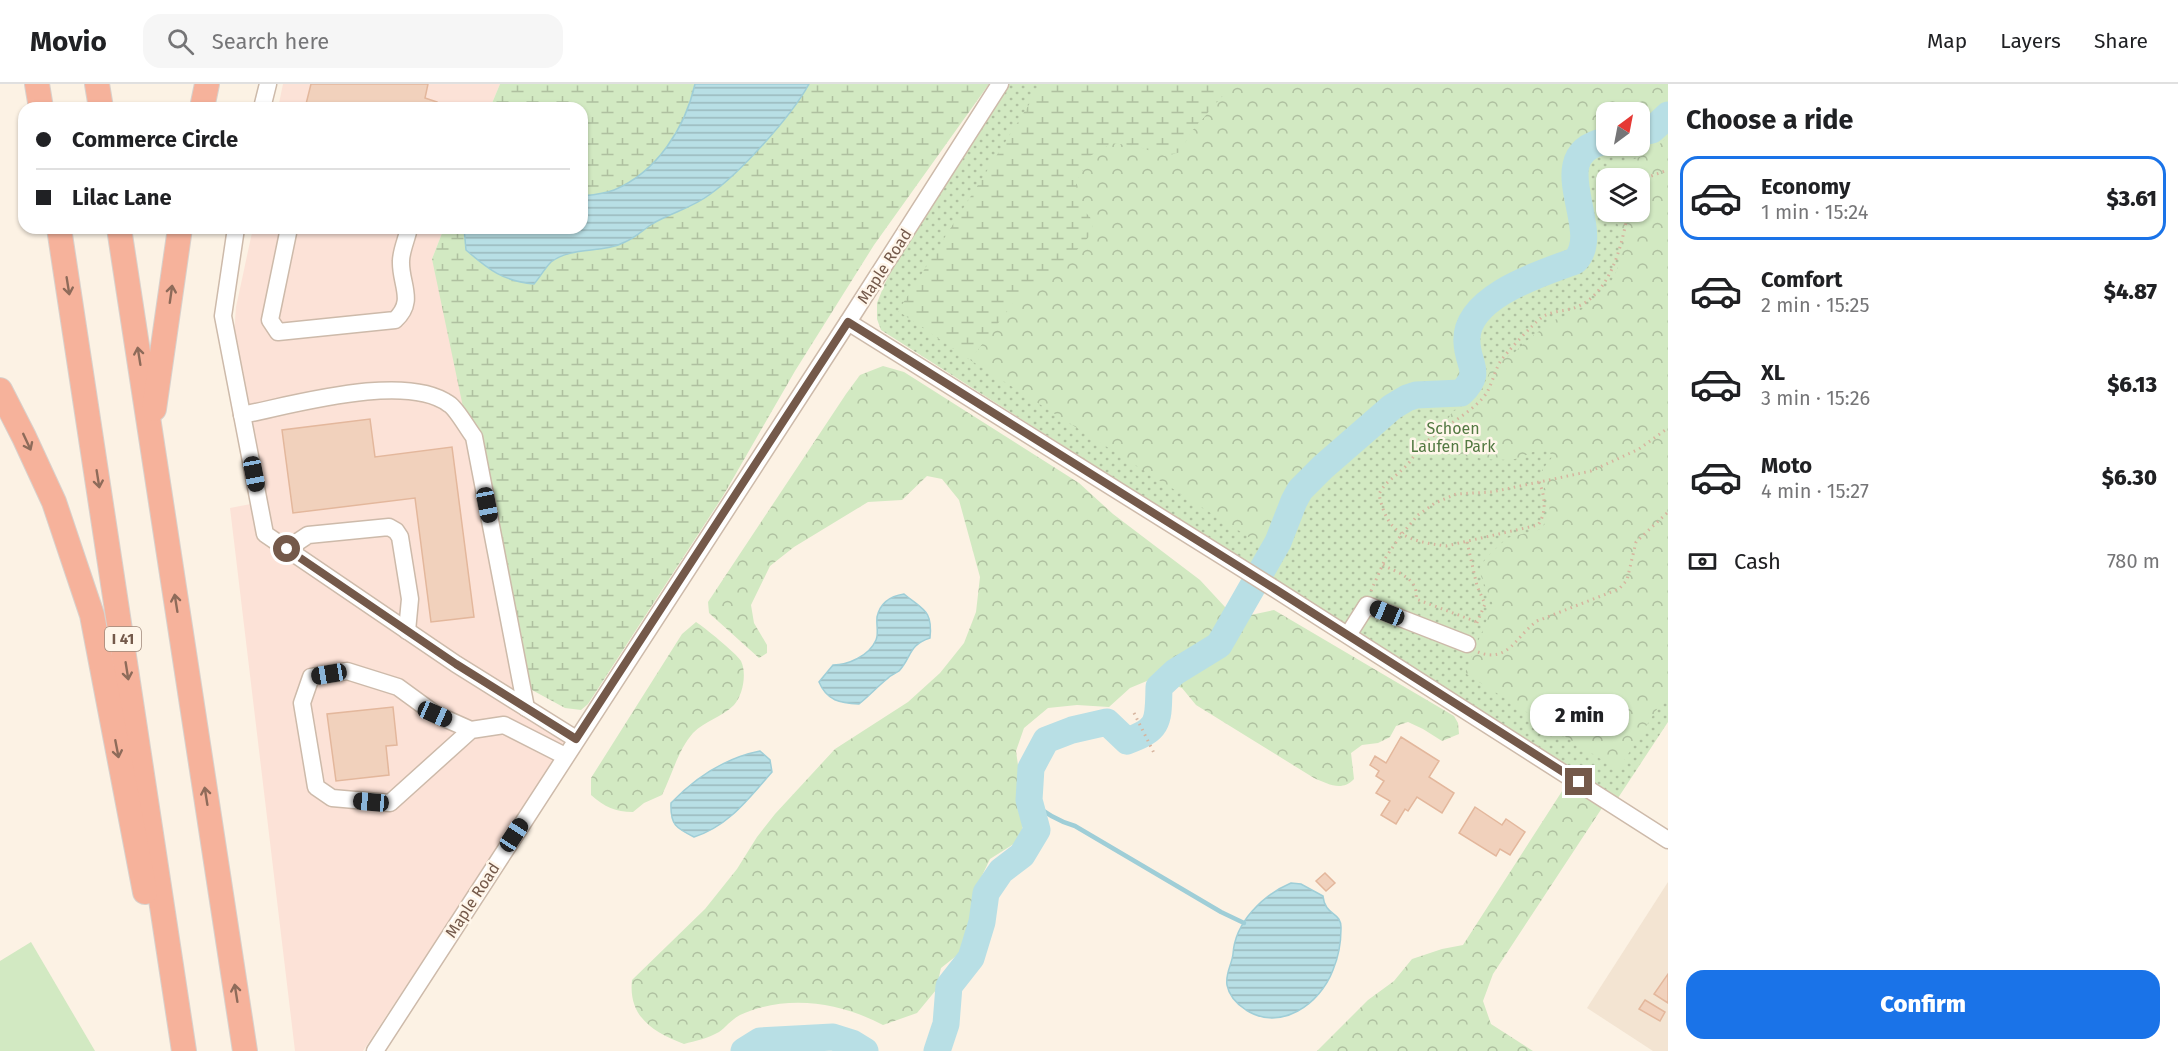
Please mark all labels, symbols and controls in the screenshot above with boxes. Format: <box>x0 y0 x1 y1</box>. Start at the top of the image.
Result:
search box <box>143 14 563 68</box>
text: Movio <box>30 25 107 58</box>
icon: search <box>164 25 197 58</box>
text: Search here <box>212 28 329 55</box>
text: Map <box>1927 28 1967 54</box>
text: Layers <box>2000 28 2061 54</box>
text: Share <box>2094 28 2148 54</box>
north arrow <box>1596 102 1650 156</box>
map controls <box>1596 102 1650 222</box>
text: Choose a ride <box>1686 104 1853 136</box>
text: Commerce Circle <box>72 126 238 153</box>
button: layers <box>1596 168 1650 222</box>
icon: car <box>1689 171 1743 225</box>
text: Economy <box>1761 173 1850 200</box>
text: Lilac Lane <box>72 184 172 211</box>
text: $3.61 <box>2106 185 2157 212</box>
text: 1 min · 15:24 <box>1761 200 1868 224</box>
street label: Maple Road <box>853 225 916 307</box>
icon: car <box>1689 264 1743 318</box>
text: Comfort <box>1761 266 1842 293</box>
one-way arrow <box>63 275 74 295</box>
text: $4.87 <box>2104 278 2157 305</box>
one-way arrow <box>165 284 176 304</box>
text: 2 min · 15:25 <box>1761 293 1870 317</box>
one-way arrow <box>133 347 144 367</box>
icon: car <box>1689 357 1743 411</box>
text: XL <box>1761 359 1785 386</box>
text: $6.13 <box>2107 371 2157 398</box>
text: 3 min · 15:26 <box>1761 386 1870 410</box>
park label: Schoen Laufen Park <box>1411 419 1496 456</box>
one-way arrow <box>21 433 33 451</box>
icon: car <box>1689 450 1743 504</box>
text: Moto <box>1761 452 1812 479</box>
car <box>242 455 266 493</box>
text: $6.30 <box>2102 464 2157 491</box>
one-way arrow <box>93 468 104 488</box>
text: 4 min · 15:27 <box>1761 479 1869 503</box>
car <box>475 486 499 524</box>
route start <box>273 535 300 562</box>
icon: cash <box>1686 545 1719 578</box>
text: Cash <box>1734 548 1781 575</box>
text: 780 m <box>2107 549 2160 573</box>
one-way arrow <box>171 593 182 613</box>
car <box>1367 598 1407 628</box>
road number: I 41 <box>105 627 141 651</box>
one-way arrow <box>122 661 133 681</box>
car <box>310 662 348 686</box>
callout: 2 min <box>1530 695 1628 737</box>
car <box>415 698 455 730</box>
text: 2 min <box>1555 703 1604 727</box>
one-way arrow <box>112 739 123 758</box>
route end <box>1565 768 1592 795</box>
one-way arrow <box>200 786 211 806</box>
car <box>352 791 390 813</box>
car <box>497 815 531 855</box>
street label: Maple Road <box>441 859 504 941</box>
button: Confirm <box>1686 970 2160 1039</box>
one-way arrow <box>230 984 241 1004</box>

